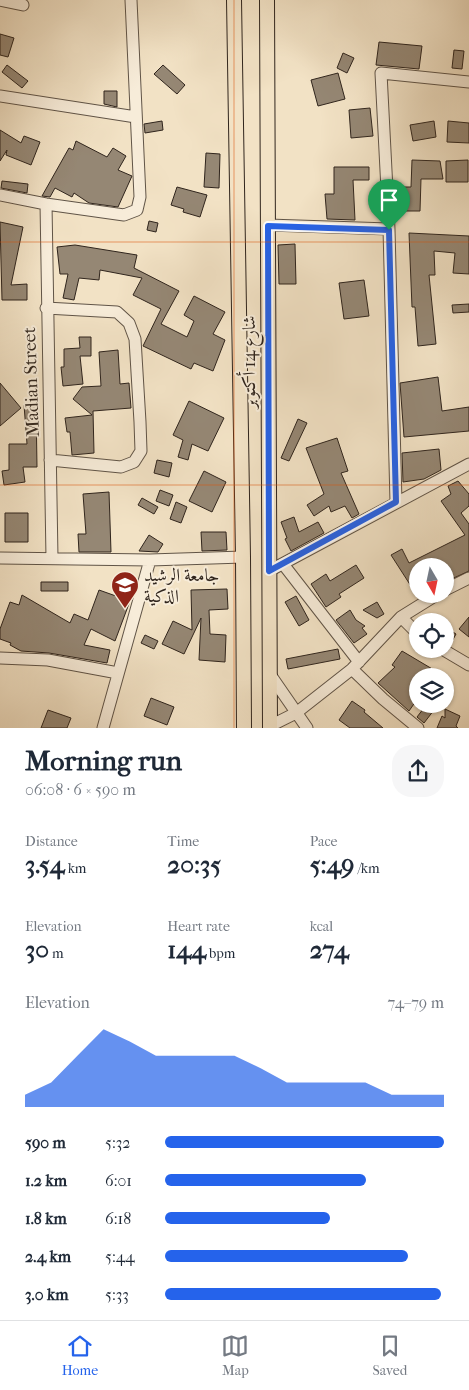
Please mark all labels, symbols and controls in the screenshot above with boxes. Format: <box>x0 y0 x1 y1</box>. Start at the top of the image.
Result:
pin <box>368 179 410 230</box>
icon: arrive <box>375 186 403 214</box>
street label: شارع 14 أكتوبر <box>236 316 264 410</box>
street label: Madian Street <box>19 326 44 437</box>
north arrow <box>409 558 454 602</box>
map controls <box>409 558 454 713</box>
place label: جامعة الرشيد الذكية <box>144 565 219 607</box>
school or university icon: جامعة الرشيد الذكية <box>110 570 140 609</box>
button: locate <box>409 613 454 658</box>
button: layers <box>409 668 454 713</box>
text: Morning run <box>25 744 182 777</box>
button: share <box>392 745 444 797</box>
text: 06:08 · 6 × 590 m <box>25 780 136 799</box>
text: Distance <box>25 833 78 850</box>
text: Time <box>167 833 199 850</box>
text: Pace <box>310 833 338 850</box>
text: 3.54 <box>25 850 65 879</box>
text: 20:35 <box>167 850 221 879</box>
text: 5:49 <box>310 850 354 879</box>
text: km <box>65 860 86 877</box>
text: /km <box>354 860 380 877</box>
text: Elevation <box>25 918 82 935</box>
text: Heart rate <box>167 918 230 935</box>
text: kcal <box>310 918 333 935</box>
text: 30 <box>25 935 49 964</box>
text: 144 <box>167 935 206 964</box>
text: 274 <box>310 935 349 964</box>
text: m <box>49 945 64 962</box>
text: bpm <box>206 945 235 962</box>
text: Elevation <box>25 993 90 1012</box>
text: 74–79 m <box>387 993 444 1012</box>
text: 590 m <box>25 1133 66 1152</box>
text: 5:32 <box>105 1133 131 1152</box>
text: 1.2 km <box>25 1171 67 1190</box>
text: 6:01 <box>105 1171 132 1190</box>
text: 1.8 km <box>25 1209 67 1228</box>
text: 6:18 <box>105 1209 131 1228</box>
text: 2.4 km <box>25 1247 71 1266</box>
text: 5:44 <box>105 1247 135 1266</box>
text: 3.0 km <box>25 1285 68 1304</box>
text: 5:33 <box>105 1285 129 1304</box>
tab: Home <box>62 1332 98 1379</box>
tab: Map <box>221 1332 249 1379</box>
tab: Saved <box>373 1332 407 1379</box>

